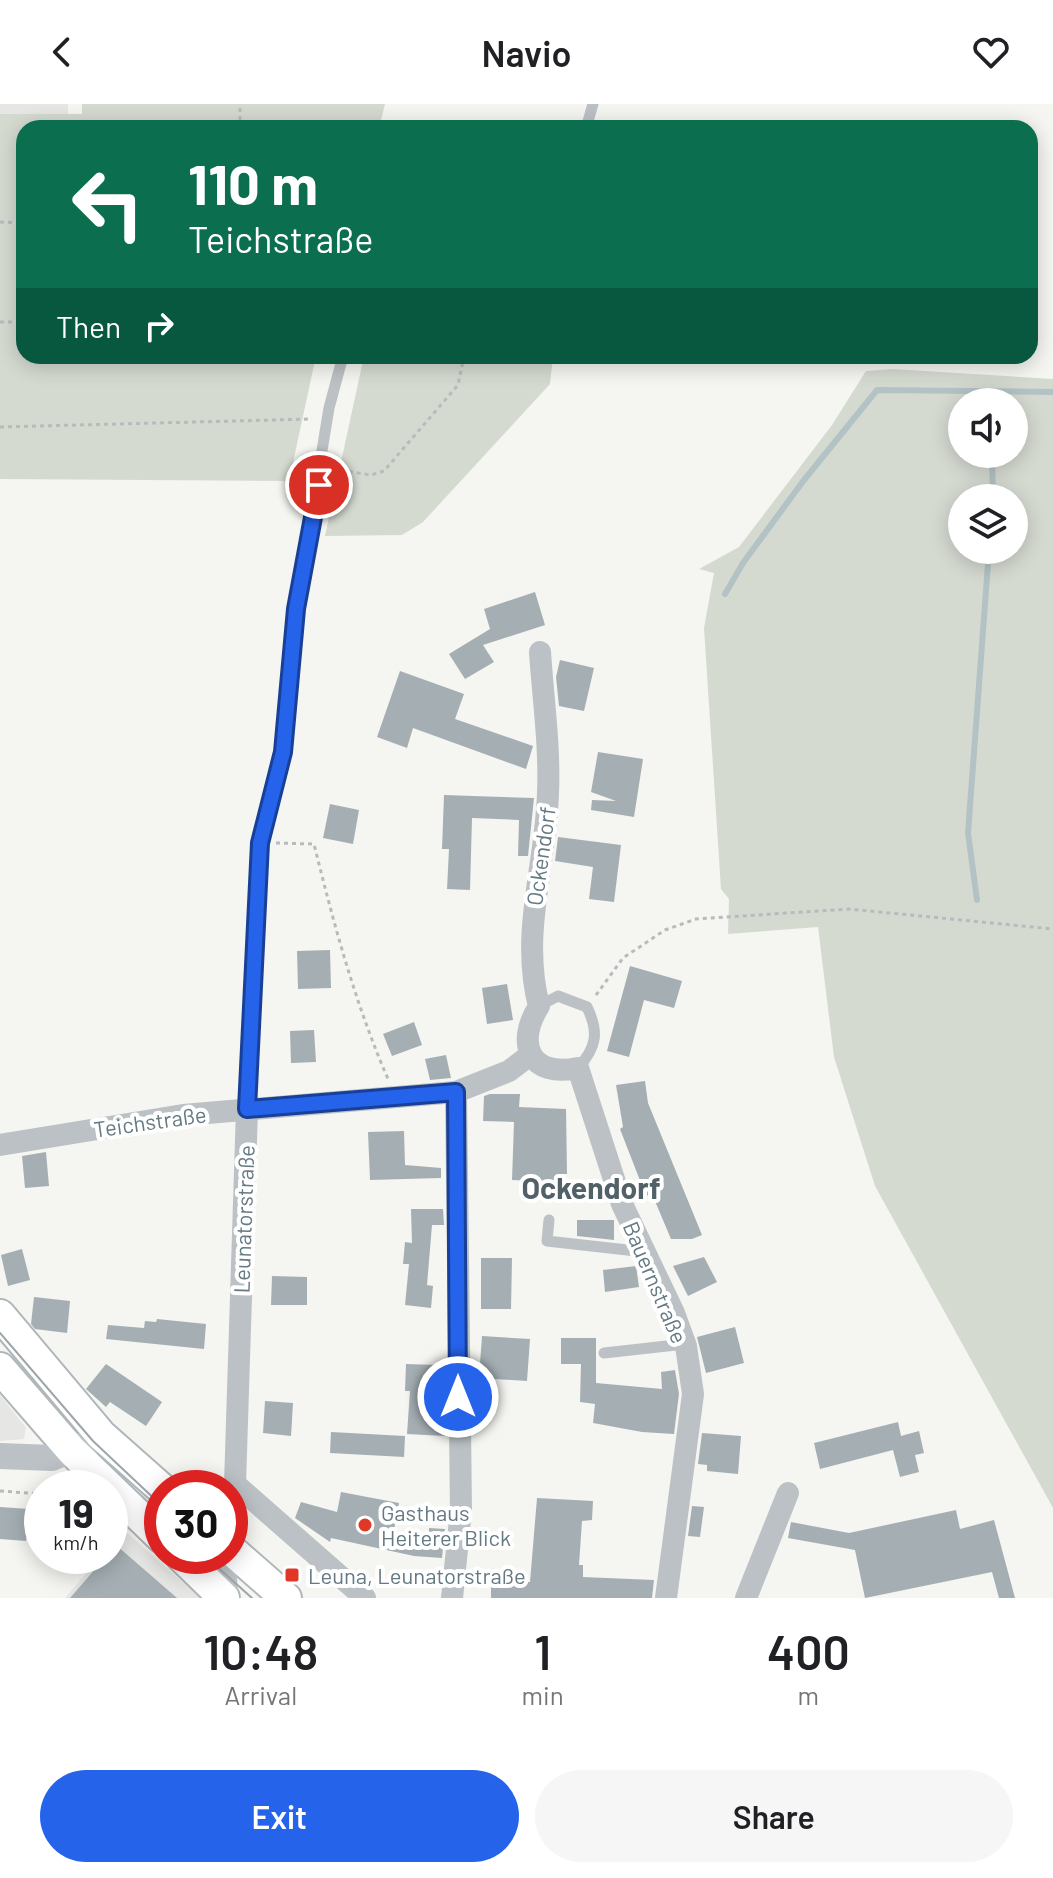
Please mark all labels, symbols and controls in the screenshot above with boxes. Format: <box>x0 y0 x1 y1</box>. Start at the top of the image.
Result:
icon: back <box>40 30 84 74</box>
icon: heart <box>969 30 1013 74</box>
text: Navio <box>482 31 571 74</box>
text: 110 m <box>188 149 318 216</box>
icon: left <box>56 152 160 256</box>
text: Teichstraße <box>188 217 374 260</box>
icon: right <box>137 304 181 348</box>
text: Then <box>56 308 121 344</box>
map controls <box>948 388 1028 564</box>
button: sound <box>948 388 1028 468</box>
pin <box>285 451 353 519</box>
icon: arrive <box>297 463 341 507</box>
button: layers <box>948 484 1028 564</box>
street label: Ockendorf <box>520 805 560 907</box>
street label: Teichstraße <box>92 1100 208 1142</box>
street label: Leunatorstraße <box>227 1144 259 1294</box>
district label: Ockendorf <box>522 1169 661 1205</box>
street label: Bauernstraße <box>619 1217 693 1347</box>
position arrow <box>416 1355 500 1439</box>
speed limit sign: 30 <box>144 1470 248 1574</box>
text: 19 <box>58 1488 94 1536</box>
place label: Gasthaus Heiterer Blick <box>381 1499 511 1550</box>
marker: Gasthaus Heiterer Blick <box>356 1516 374 1534</box>
text: km/h <box>53 1530 99 1554</box>
place label: Leuna, Leunatorstraße <box>308 1562 526 1588</box>
marker: Leuna, Leunatorstraße <box>283 1566 301 1584</box>
text: 10:48 <box>203 1622 318 1680</box>
text: 1 <box>534 1622 551 1680</box>
text: 400 <box>767 1622 850 1680</box>
text: Arrival <box>224 1679 297 1710</box>
text: min <box>522 1679 564 1710</box>
text: m <box>798 1679 819 1710</box>
button: Exit <box>40 1770 519 1862</box>
button: Share <box>535 1770 1013 1862</box>

